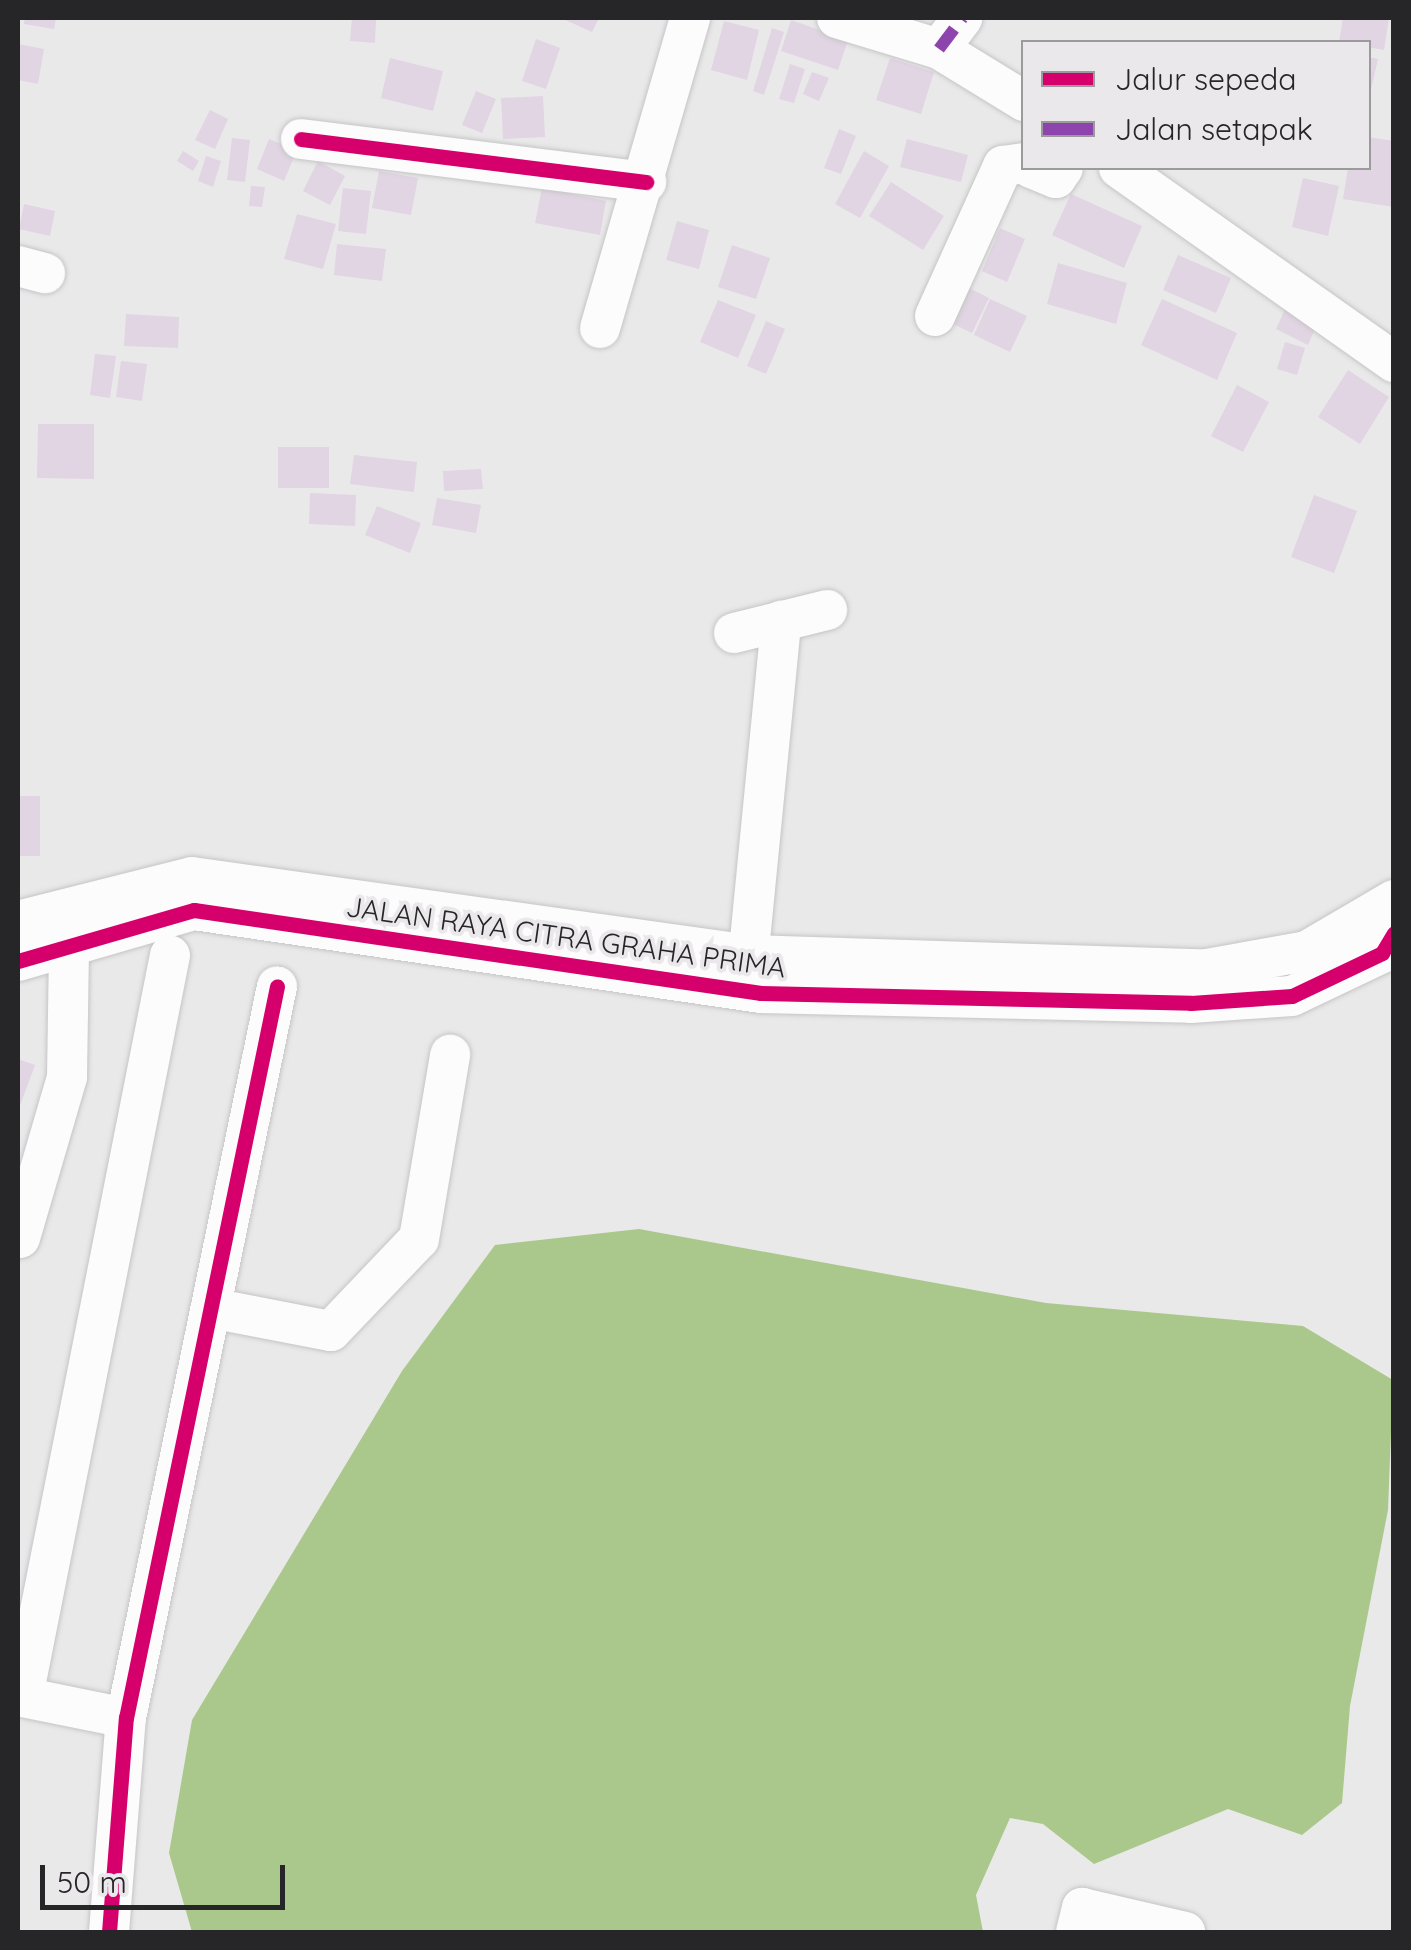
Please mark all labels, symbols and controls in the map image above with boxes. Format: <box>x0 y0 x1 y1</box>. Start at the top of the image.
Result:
legend <box>1021 40 1371 170</box>
text: Jalur sepeda <box>1115 60 1296 98</box>
text: Jalan setapak <box>1115 110 1313 148</box>
street label: JALAN RAYA CITRA GRAHA PRIMA <box>344 890 788 984</box>
scale bar <box>45 1845 290 1907</box>
text: 50 m <box>57 1863 127 1901</box>

